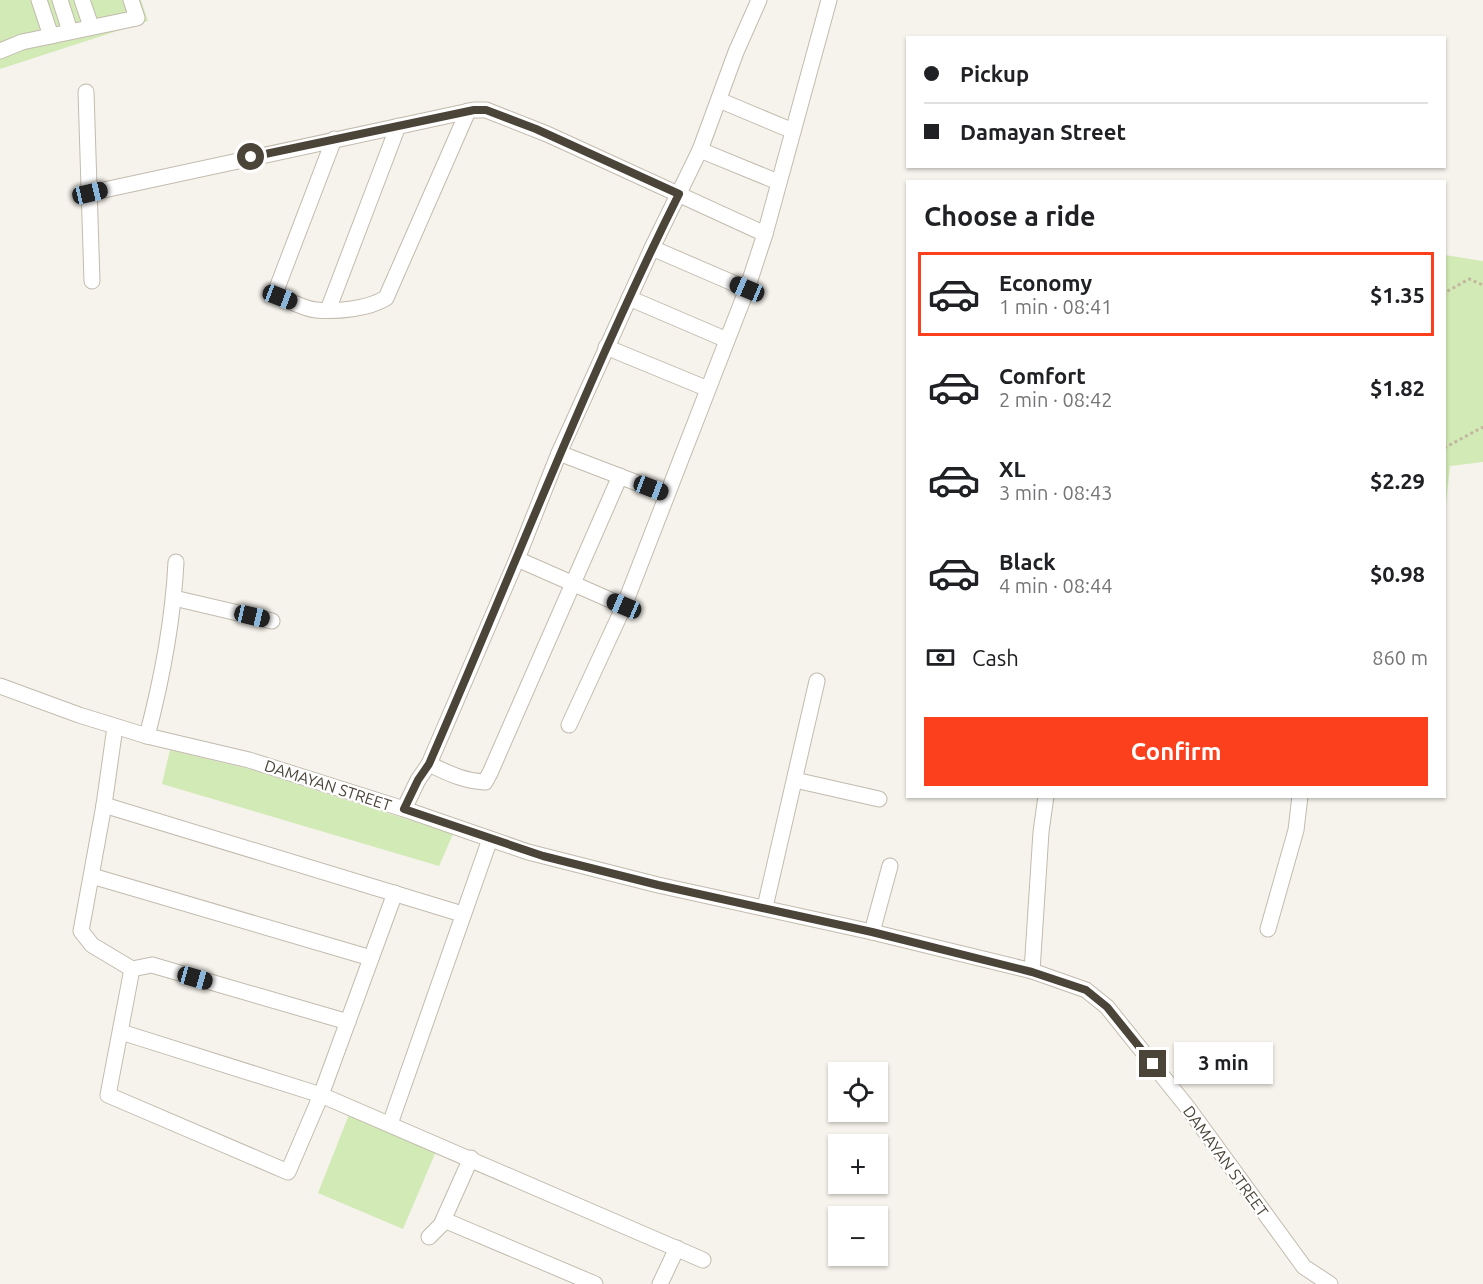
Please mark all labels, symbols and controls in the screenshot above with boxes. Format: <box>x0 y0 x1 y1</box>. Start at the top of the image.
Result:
text: Pickup <box>960 61 1029 86</box>
text: Damayan Street <box>960 119 1126 144</box>
route start <box>237 143 264 170</box>
car <box>70 180 110 206</box>
text: Choose a ride <box>924 201 1096 231</box>
icon: car <box>927 267 981 321</box>
text: Economy <box>999 270 1092 295</box>
car <box>727 274 767 304</box>
car <box>260 282 300 312</box>
text: $1.35 <box>1370 282 1425 307</box>
text: 1 min · 08:41 <box>999 295 1113 318</box>
icon: car <box>927 360 981 414</box>
text: Comfort <box>999 363 1086 388</box>
text: $1.82 <box>1370 375 1425 400</box>
text: 2 min · 08:42 <box>999 388 1113 411</box>
icon: car <box>927 453 981 507</box>
text: XL <box>999 456 1026 481</box>
text: $2.29 <box>1370 468 1425 493</box>
car <box>631 473 671 503</box>
text: 3 min · 08:43 <box>999 481 1113 504</box>
icon: car <box>927 546 981 600</box>
text: Black <box>999 549 1056 574</box>
text: $0.98 <box>1370 561 1425 586</box>
text: 4 min · 08:44 <box>999 574 1113 597</box>
car <box>604 591 644 621</box>
car <box>232 603 272 629</box>
icon: cash <box>924 641 957 674</box>
text: Cash <box>972 645 1019 670</box>
text: 860 m <box>1372 646 1428 669</box>
button: Confirm <box>924 717 1428 786</box>
street label: DAMAYAN STREET <box>262 756 394 814</box>
car <box>175 964 215 992</box>
callout: 3 min <box>1174 1043 1273 1085</box>
route end <box>1139 1050 1166 1077</box>
text: 3 min <box>1198 1051 1249 1074</box>
map controls <box>828 1062 888 1266</box>
button: locate <box>828 1062 888 1122</box>
street label: DAMAYAN STREET <box>1180 1102 1272 1220</box>
button: + <box>828 1134 888 1194</box>
button: − <box>828 1206 888 1266</box>

